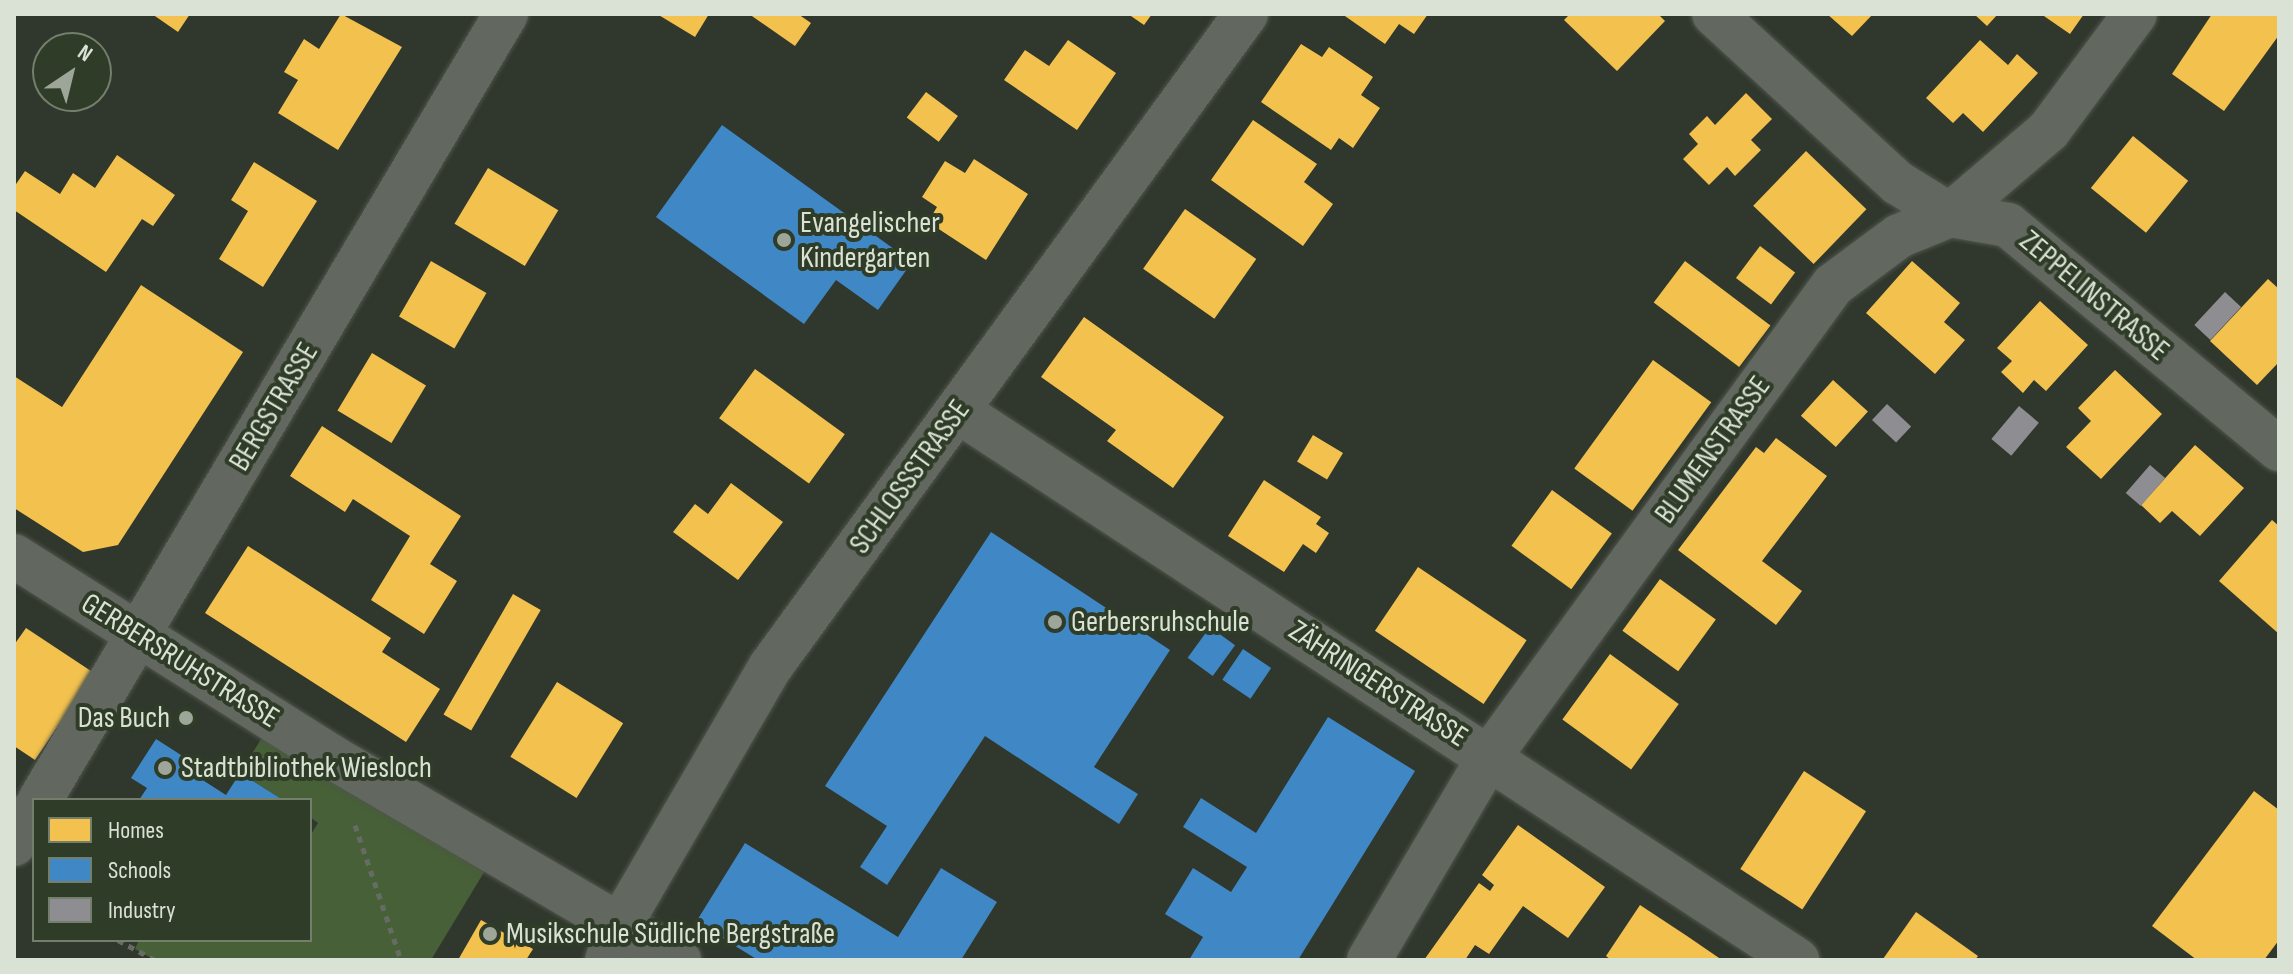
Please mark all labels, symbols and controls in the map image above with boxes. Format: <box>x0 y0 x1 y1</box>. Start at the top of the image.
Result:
north arrow <box>32 32 112 112</box>
text: N <box>72 39 97 68</box>
place label: Evangelischer Kindergarten <box>800 205 940 276</box>
street label: ZEPPELINSTRASSE <box>2012 223 2176 369</box>
marker: Evangelischer Kindergarten <box>775 231 793 249</box>
street label: BERGSTRASSE <box>222 336 326 478</box>
street label: BLUMENSTRASSE <box>1648 369 1778 531</box>
street label: SCHLOSSSTRASSE <box>842 393 978 561</box>
street label: GERBERSRUHSTRASSE <box>75 586 285 736</box>
place label: Gerbersruhschule <box>1071 604 1250 640</box>
marker: Gerbersruhschule <box>1046 613 1064 631</box>
street label: ZÄHRINGERSTRASSE <box>1282 613 1474 755</box>
place label: Das Buch <box>78 700 170 736</box>
marker: Das Buch <box>177 709 195 727</box>
place label: Stadtbibliothek Wiesloch <box>181 750 432 786</box>
marker: Stadtbibliothek Wiesloch <box>156 759 174 777</box>
legend <box>32 798 312 942</box>
text: Homes <box>108 816 164 845</box>
text: Schools <box>108 856 171 885</box>
text: Industry <box>108 896 175 925</box>
place label: Musikschule Südliche Bergstraße <box>506 916 835 952</box>
marker: Musikschule Südliche Bergstraße <box>481 925 499 943</box>

